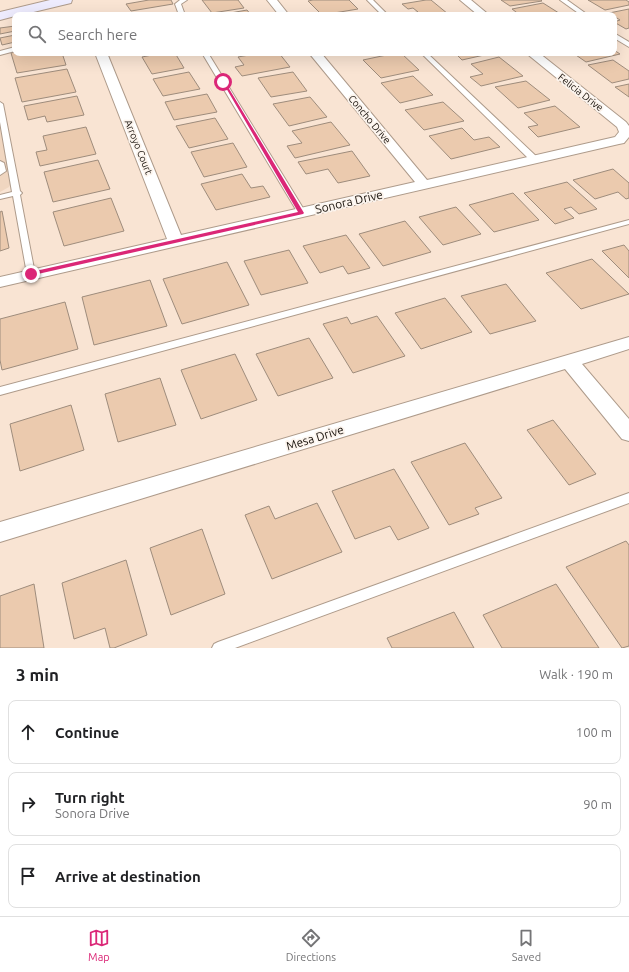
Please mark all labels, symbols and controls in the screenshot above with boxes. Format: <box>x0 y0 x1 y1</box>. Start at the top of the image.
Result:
search box <box>12 12 617 56</box>
icon: search <box>26 23 48 45</box>
text: Search here <box>58 26 137 43</box>
street label: Felicia Drive <box>556 71 605 113</box>
route start <box>214 73 232 91</box>
street label: Concho Drive <box>346 93 393 146</box>
street label: Arroyo Court <box>123 118 155 176</box>
street label: Sonora Drive <box>314 187 384 216</box>
route end <box>22 265 40 283</box>
street label: Mesa Drive <box>284 423 345 452</box>
text: 3 min <box>16 665 59 684</box>
text: Walk · 190 m <box>539 667 613 681</box>
icon: ahead <box>17 721 39 743</box>
text: Continue <box>55 724 119 741</box>
text: 100 m <box>576 725 612 739</box>
text: Turn right <box>55 789 125 806</box>
icon: right <box>17 793 39 815</box>
text: 90 m <box>583 797 612 811</box>
text: Sonora Drive <box>55 806 130 820</box>
icon: arrive <box>17 865 39 887</box>
text: Arrive at destination <box>55 868 201 885</box>
tab: Map <box>88 927 110 963</box>
tab: Directions <box>286 927 336 963</box>
tab: Saved <box>512 927 541 963</box>

